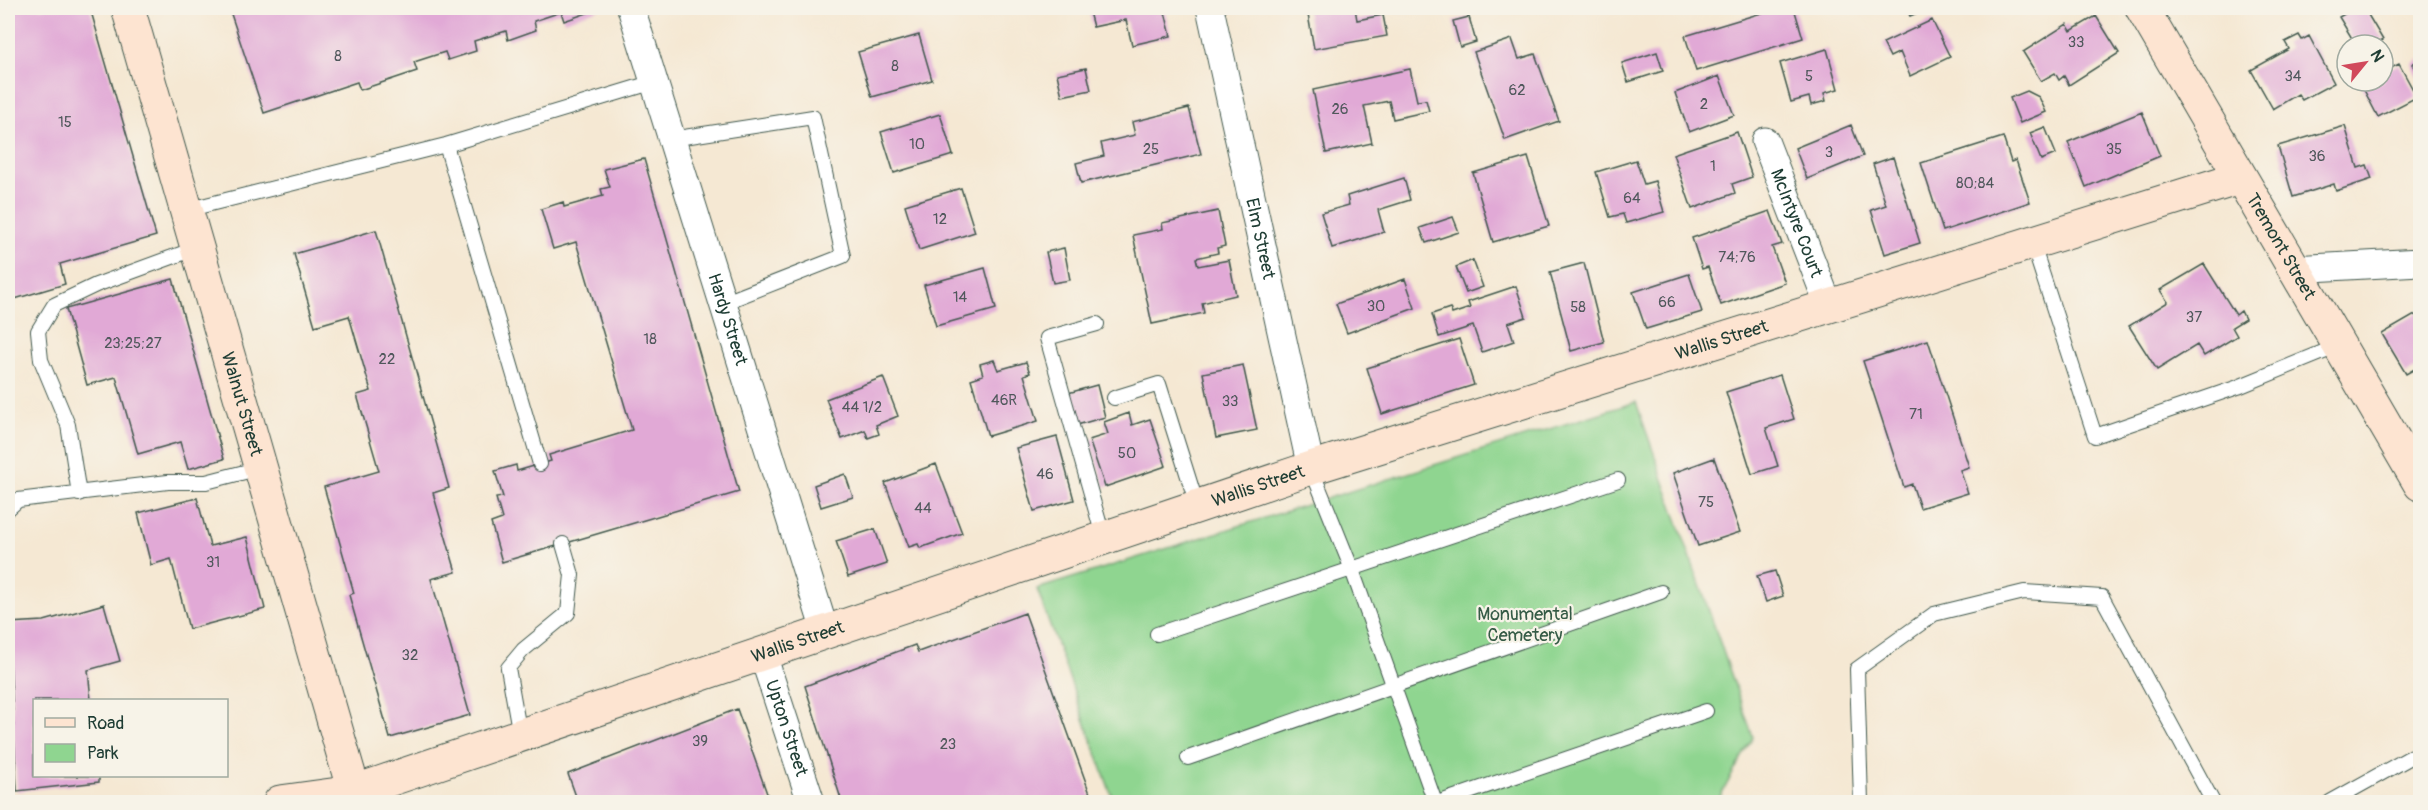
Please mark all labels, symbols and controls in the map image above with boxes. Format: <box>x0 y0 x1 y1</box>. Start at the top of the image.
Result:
house number: 33 <box>2068 33 2084 52</box>
north arrow <box>2335 33 2395 93</box>
text: N <box>2366 46 2389 66</box>
house number: 8 <box>334 47 342 66</box>
house number: 8 <box>891 57 899 76</box>
house number: 5 <box>1805 67 1813 86</box>
house number: 34 <box>2284 67 2302 86</box>
house number: 62 <box>1508 81 1526 100</box>
house number: 2 <box>1700 95 1708 114</box>
house number: 26 <box>1331 100 1349 119</box>
house number: 15 <box>58 113 72 132</box>
house number: 10 <box>909 135 925 154</box>
house number: 25 <box>1143 140 1159 159</box>
house number: 35 <box>2106 140 2122 159</box>
house number: 3 <box>1825 143 1833 162</box>
house number: 36 <box>2308 147 2326 166</box>
house number: 1 <box>1710 157 1716 176</box>
street label: McIntyre Court <box>1765 166 1828 281</box>
house number: 80;84 <box>1956 174 1994 193</box>
house number: 64 <box>1623 189 1641 208</box>
street label: Tremont Street <box>2241 189 2321 305</box>
street label: Elm Street <box>1240 196 1280 282</box>
house number: 12 <box>933 210 947 229</box>
house number: 74;76 <box>1718 248 1756 267</box>
street label: Hardy Street <box>702 271 753 369</box>
house number: 14 <box>953 288 968 307</box>
house number: 66 <box>1658 293 1676 312</box>
house number: 30 <box>1367 297 1385 316</box>
house number: 58 <box>1570 298 1586 317</box>
house number: 37 <box>2186 308 2202 327</box>
street label: Wallis Street <box>1672 315 1772 366</box>
house number: 18 <box>643 330 657 349</box>
house number: 23;25;27 <box>104 334 162 353</box>
street label: Walnut Street <box>216 349 268 459</box>
house number: 22 <box>379 350 395 369</box>
house number: 46R <box>991 391 1017 410</box>
house number: 33 <box>1222 392 1238 411</box>
house number: 44 1/2 <box>842 398 882 417</box>
house number: 71 <box>1909 405 1923 424</box>
house number: 50 <box>1118 444 1136 463</box>
street label: Wallis Street <box>1209 460 1308 513</box>
house number: 46 <box>1036 465 1054 484</box>
house number: 75 <box>1698 493 1714 512</box>
house number: 44 <box>914 499 932 518</box>
house number: 31 <box>206 553 220 572</box>
park label: Monumental Cemetery <box>1477 603 1573 647</box>
street label: Wallis Street <box>748 616 848 668</box>
house number: 32 <box>402 646 418 665</box>
street label: Upton Street <box>760 677 813 780</box>
legend <box>33 699 228 777</box>
text: Road <box>87 712 124 735</box>
house number: 39 <box>692 732 708 751</box>
house number: 23 <box>940 735 956 754</box>
text: Park <box>87 742 119 765</box>

